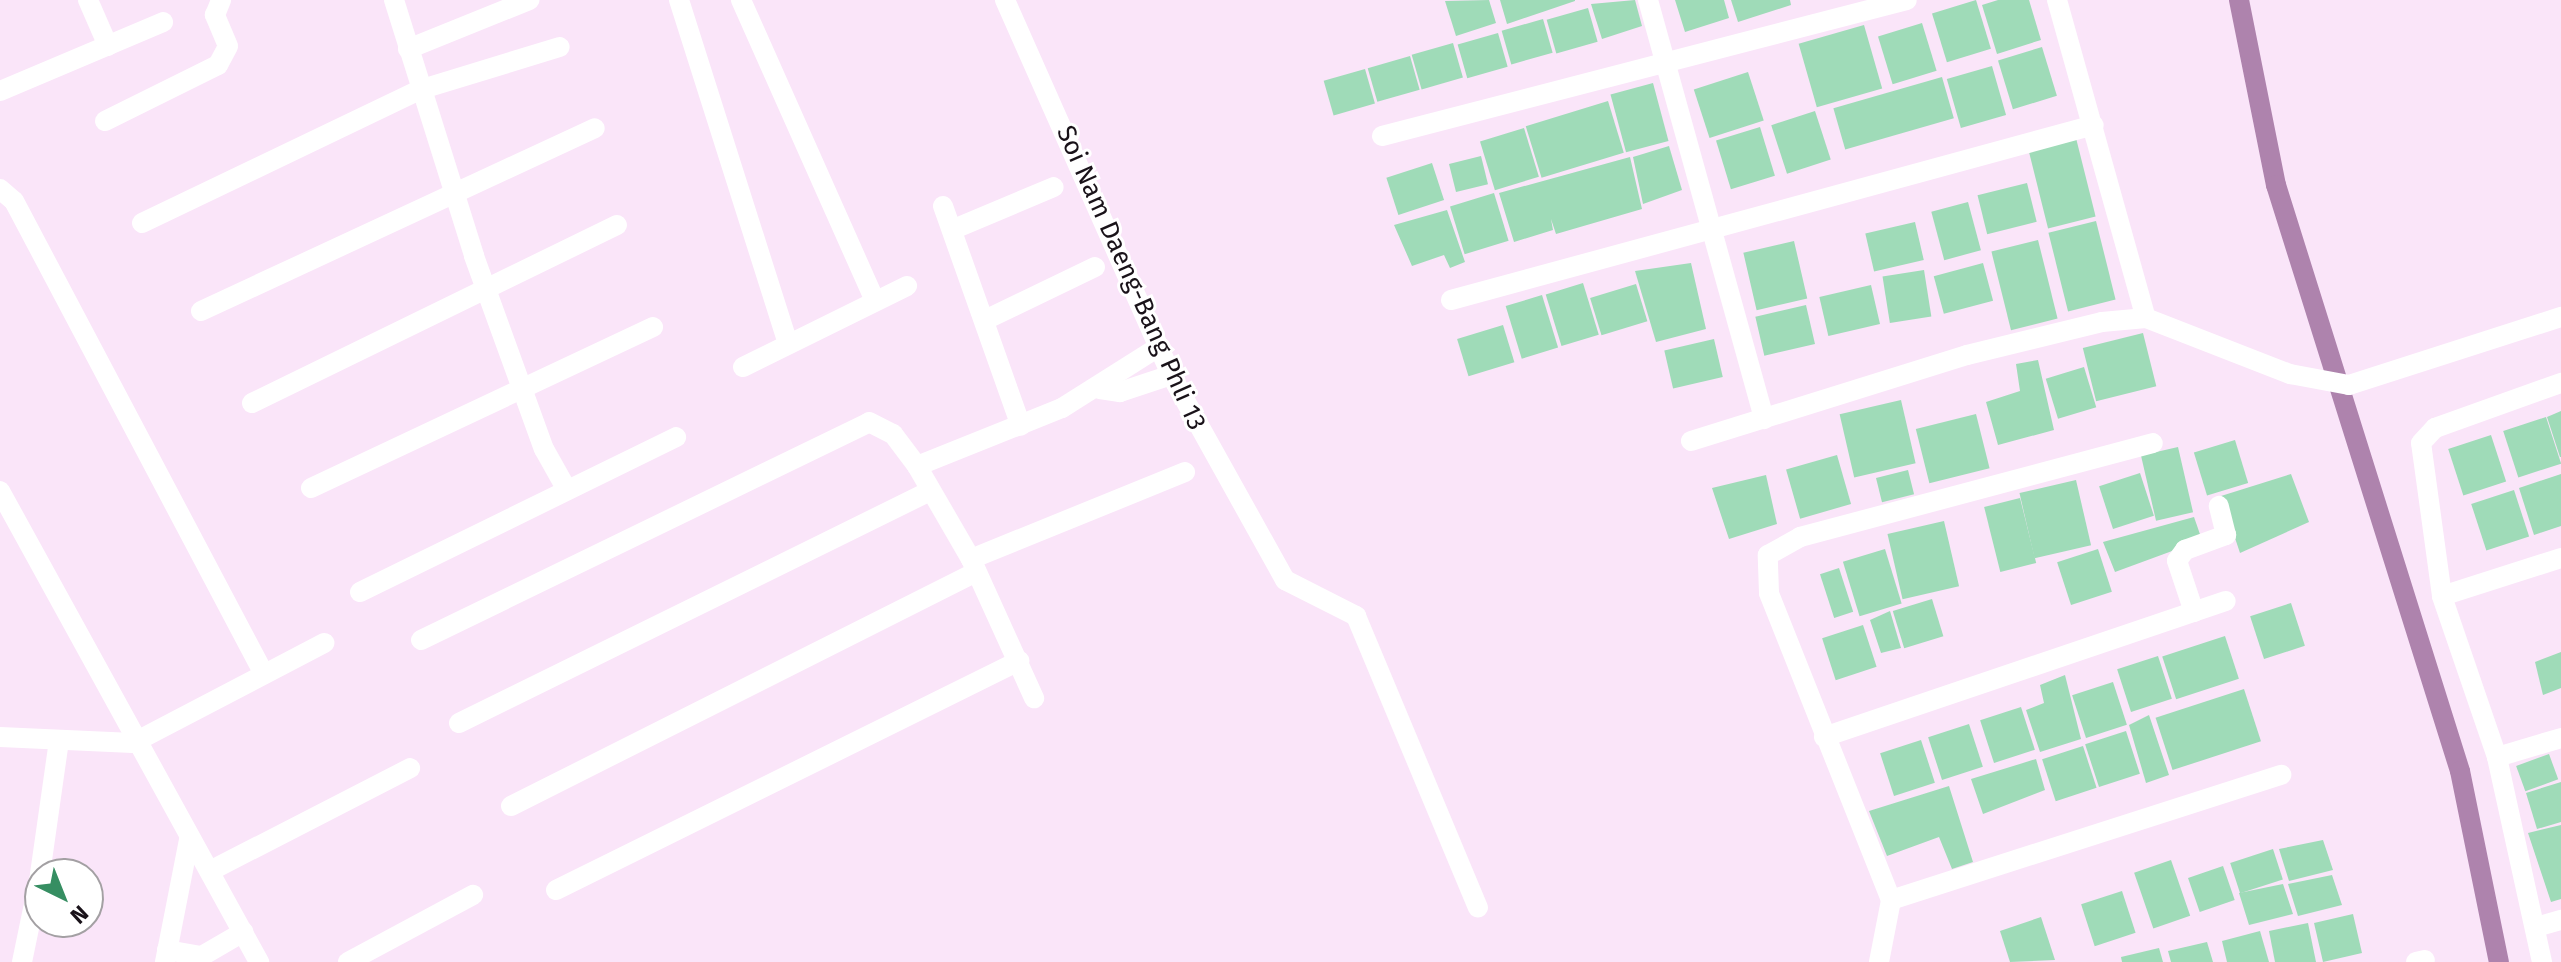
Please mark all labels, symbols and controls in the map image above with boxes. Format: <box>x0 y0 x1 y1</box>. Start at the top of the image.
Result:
street label: Soi Nam Daeng-Bang Phli 13 <box>1050 121 1212 435</box>
north arrow <box>24 858 104 938</box>
text: N <box>65 900 94 929</box>

